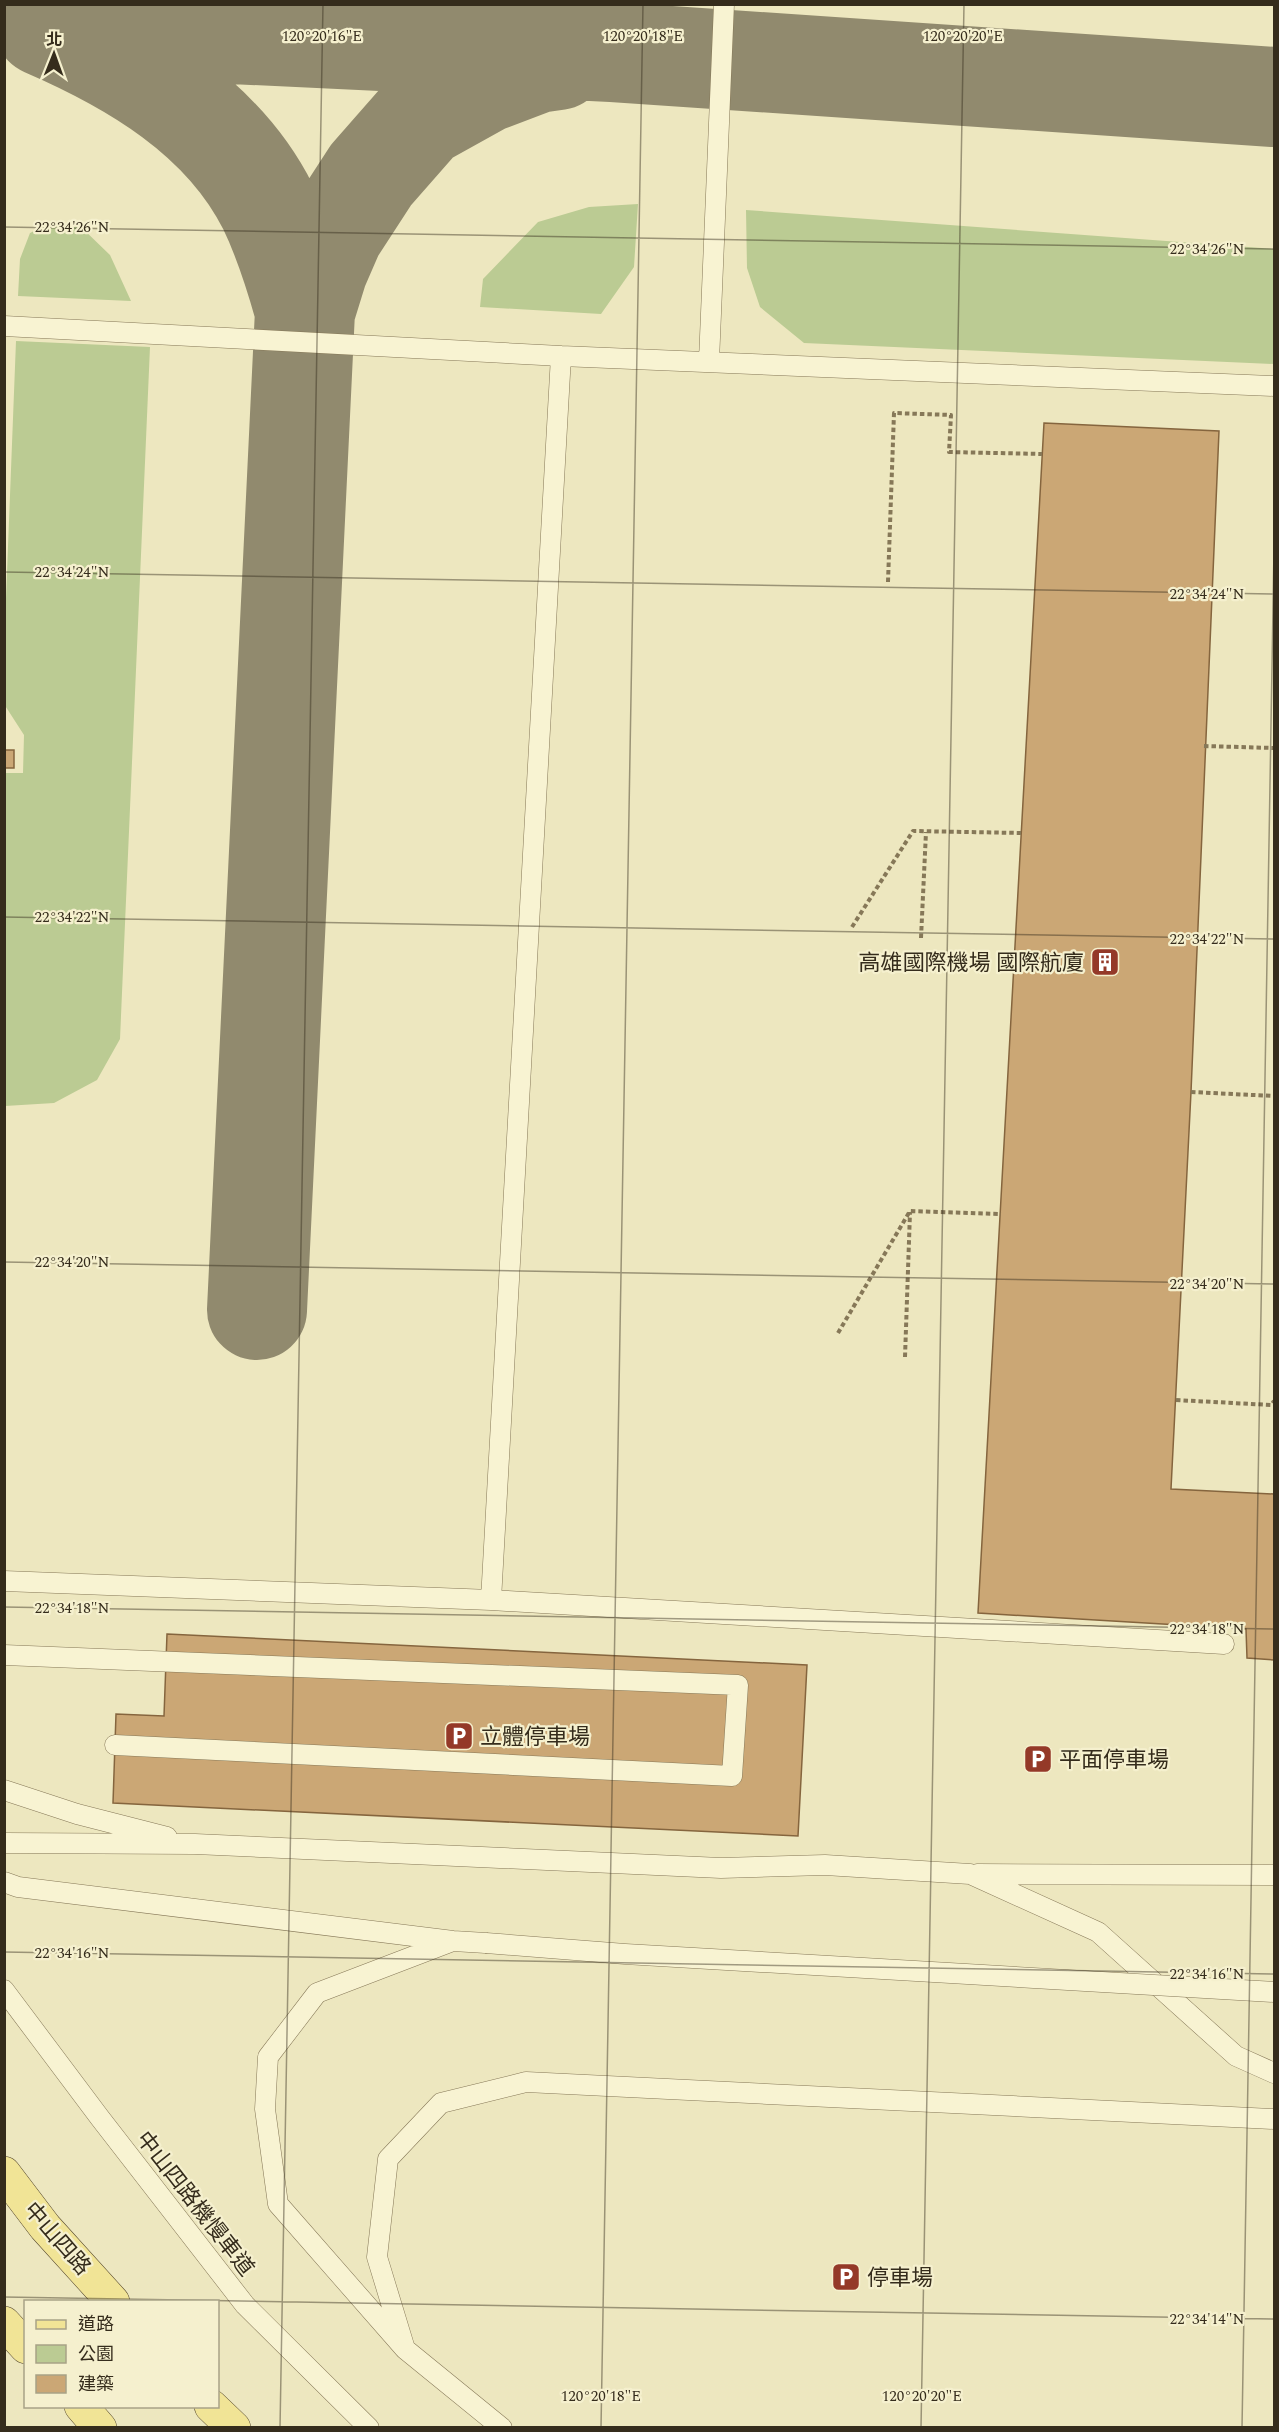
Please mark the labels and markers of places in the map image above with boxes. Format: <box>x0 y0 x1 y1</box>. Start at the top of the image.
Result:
building icon: 高雄國際機場 國際航廈 <box>1089 946 1121 978</box>
place label: 高雄國際機場 國際航廈 <box>858 947 1084 980</box>
parking icon: 立體停車場 <box>443 1720 475 1752</box>
place label: 立體停車場 <box>480 1721 590 1754</box>
parking icon: 平面停車場 <box>1022 1743 1054 1775</box>
place label: 平面停車場 <box>1059 1744 1169 1777</box>
parking icon: 停車場 <box>830 2261 862 2293</box>
place label: 停車場 <box>867 2262 933 2295</box>

